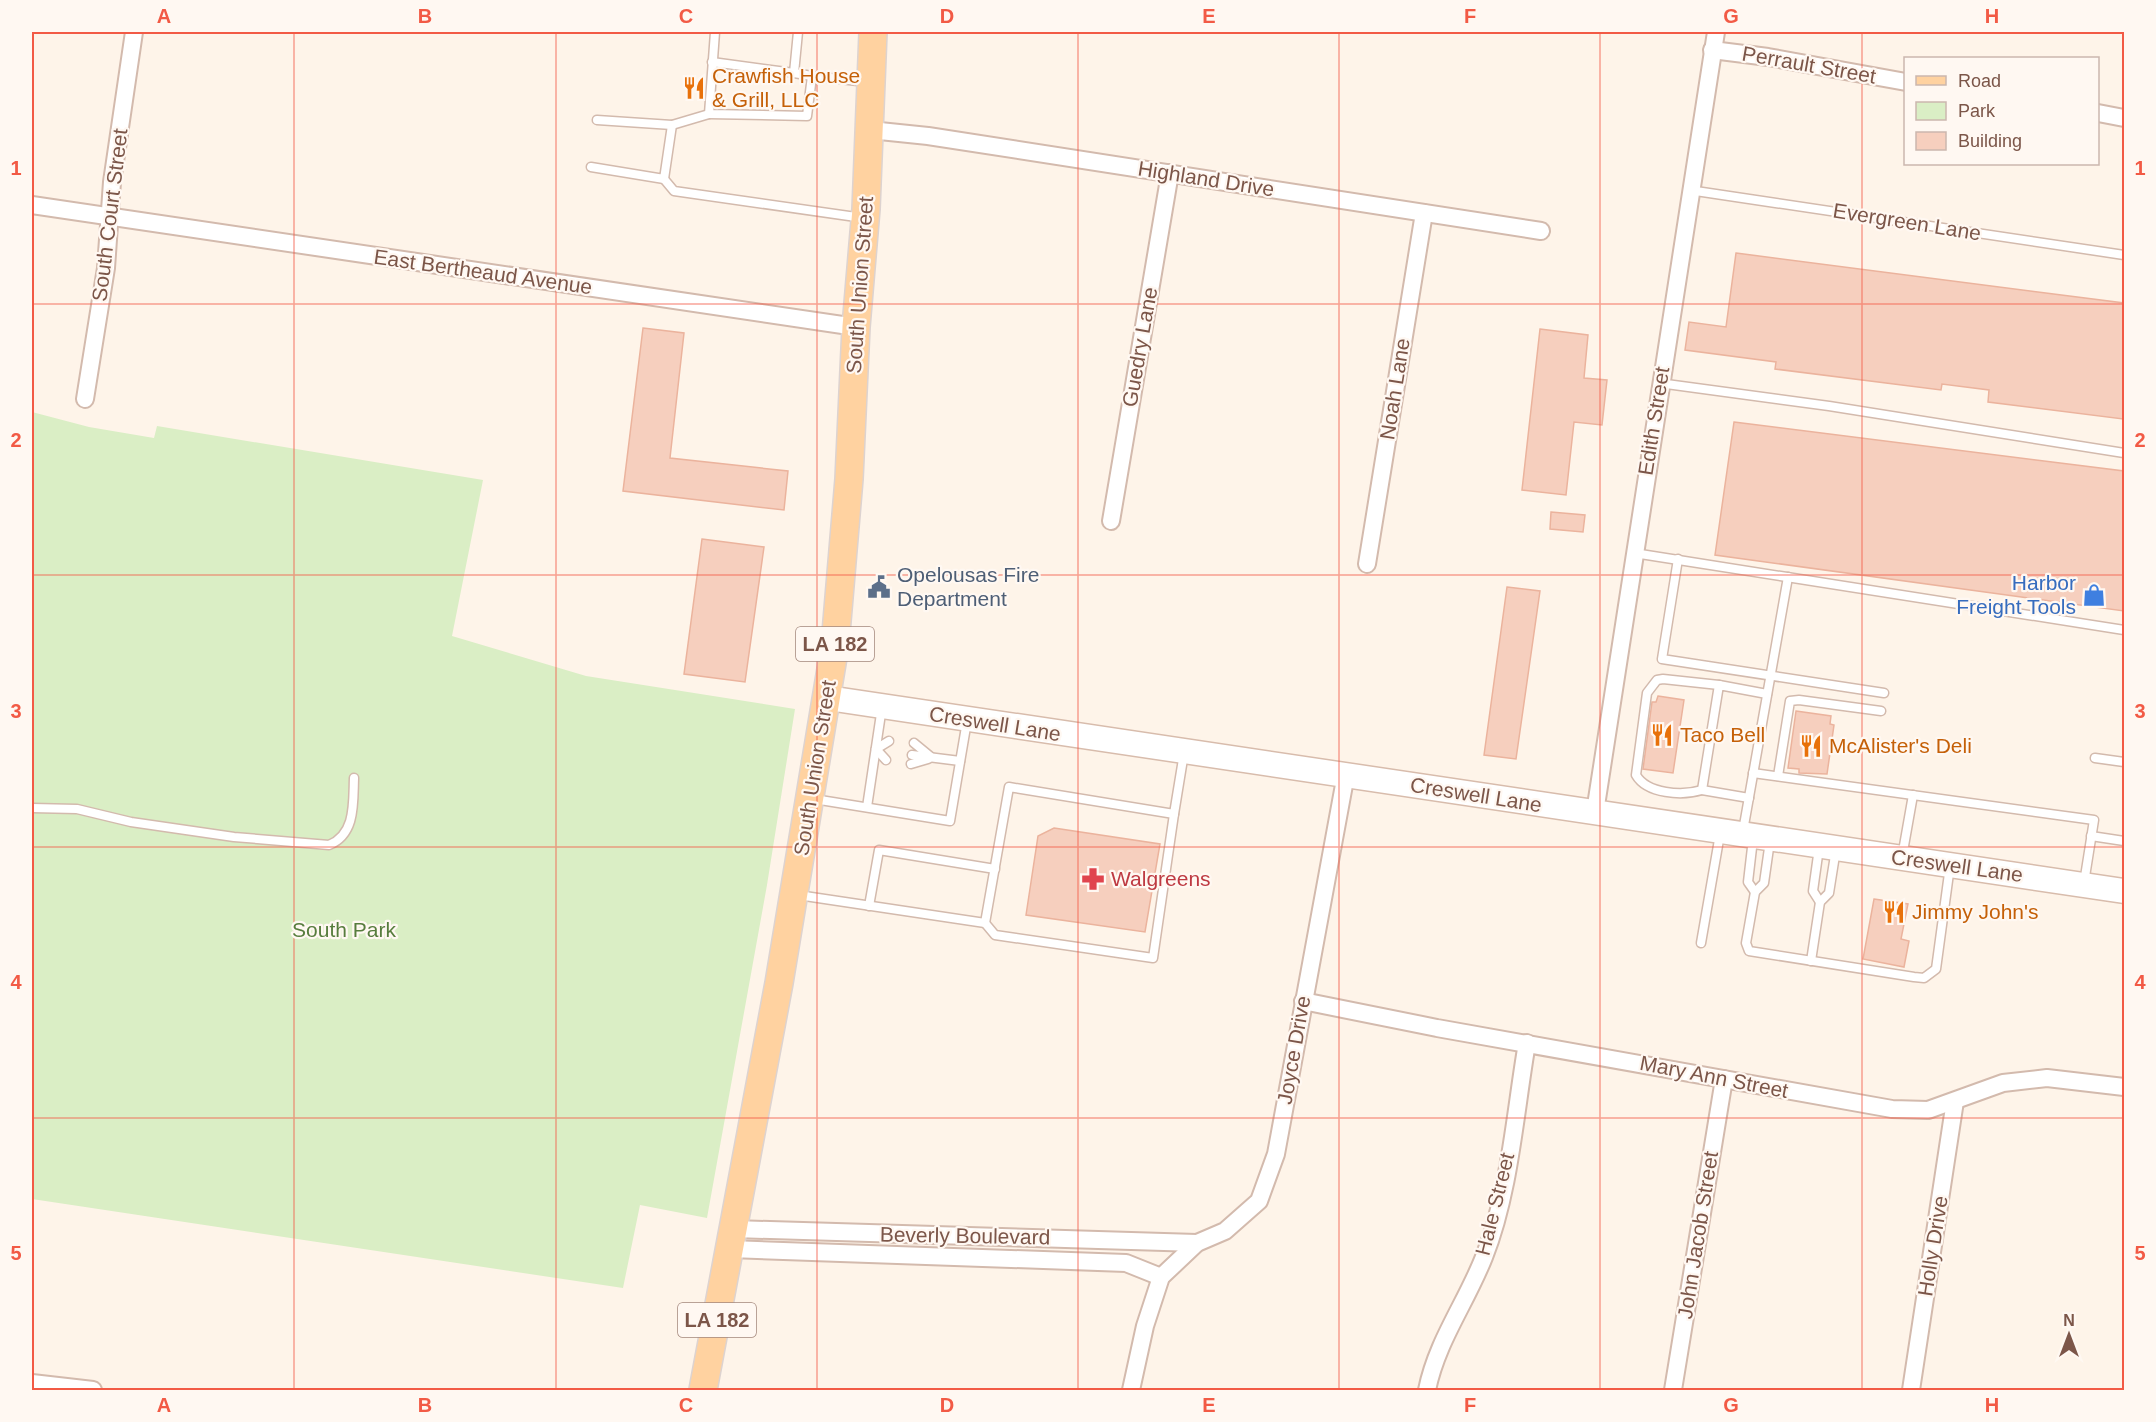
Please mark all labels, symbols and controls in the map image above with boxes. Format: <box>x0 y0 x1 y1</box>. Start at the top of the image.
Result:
text: A <box>157 5 171 27</box>
text: B <box>418 5 432 27</box>
text: C <box>679 5 693 27</box>
text: D <box>940 5 954 27</box>
text: E <box>1202 5 1216 27</box>
text: F <box>1464 5 1476 27</box>
text: G <box>1723 5 1739 27</box>
text: H <box>1985 5 1999 27</box>
street label: Perrault Street <box>1740 41 1878 88</box>
legend <box>1904 57 2099 165</box>
place label: Crawfish House & Grill, LLC <box>712 64 860 111</box>
text: Road <box>1958 71 2001 91</box>
restaurant icon: Crawfish House & Grill, LLC <box>681 75 707 101</box>
text: Park <box>1958 101 1996 121</box>
street label: South Court Street <box>87 127 132 303</box>
text: Building <box>1958 131 2022 151</box>
street label: Highland Drive <box>1136 156 1276 201</box>
text: 1 <box>10 157 22 179</box>
text: 1 <box>2134 157 2146 179</box>
street label: South Union Street <box>842 195 877 374</box>
street label: Evergreen Lane <box>1831 198 1983 245</box>
street label: East Bertheaud Avenue <box>372 245 594 298</box>
street label: Guedry Lane <box>1118 285 1161 409</box>
street label: Noah Lane <box>1375 336 1414 441</box>
street label: Edith Street <box>1634 365 1673 477</box>
text: 2 <box>10 429 22 451</box>
text: 2 <box>2134 429 2146 451</box>
place label: Opelousas Fire Department <box>897 563 1039 610</box>
place label: Harbor Freight Tools <box>1956 571 2076 618</box>
public building icon: Opelousas Fire Department <box>866 574 892 600</box>
shop icon: Harbor Freight Tools <box>2081 582 2107 608</box>
road number: LA 182 <box>796 627 874 661</box>
street label: South Union Street <box>789 678 840 857</box>
text: 3 <box>10 700 22 722</box>
text: 3 <box>2134 700 2146 722</box>
street label: Creswell Lane <box>928 702 1063 745</box>
restaurant icon: Taco Bell <box>1649 722 1675 748</box>
place label: Taco Bell <box>1680 723 1765 746</box>
restaurant icon: McAlister's Deli <box>1798 733 1824 759</box>
place label: McAlister's Deli <box>1829 734 1972 757</box>
street label: Creswell Lane <box>1409 773 1544 816</box>
street label: Creswell Lane <box>1890 845 2025 886</box>
pharmacy icon: Walgreens <box>1080 866 1106 892</box>
place label: Walgreens <box>1111 867 1211 890</box>
restaurant icon: Jimmy John's <box>1881 899 1907 925</box>
place label: Jimmy John's <box>1912 900 2039 923</box>
park label: South Park <box>292 918 396 941</box>
text: 4 <box>10 971 22 993</box>
text: 4 <box>2134 971 2146 993</box>
street label: Joyce Drive <box>1273 994 1314 1106</box>
street label: Mary Ann Street <box>1638 1051 1790 1102</box>
street label: John Jacob Street <box>1673 1149 1722 1320</box>
street label: Hale Street <box>1471 1150 1518 1258</box>
street label: Holly Drive <box>1913 1194 1952 1298</box>
street label: Beverly Boulevard <box>880 1223 1050 1248</box>
text: 5 <box>10 1242 22 1264</box>
text: 5 <box>2134 1242 2146 1264</box>
road number: LA 182 <box>678 1303 756 1337</box>
north arrow <box>2039 1305 2099 1365</box>
text: N <box>2063 1312 2075 1329</box>
text: A <box>157 1394 171 1416</box>
text: B <box>418 1394 432 1416</box>
text: C <box>679 1394 693 1416</box>
text: D <box>940 1394 954 1416</box>
text: E <box>1202 1394 1216 1416</box>
text: F <box>1464 1394 1476 1416</box>
text: G <box>1723 1394 1739 1416</box>
text: H <box>1985 1394 1999 1416</box>

